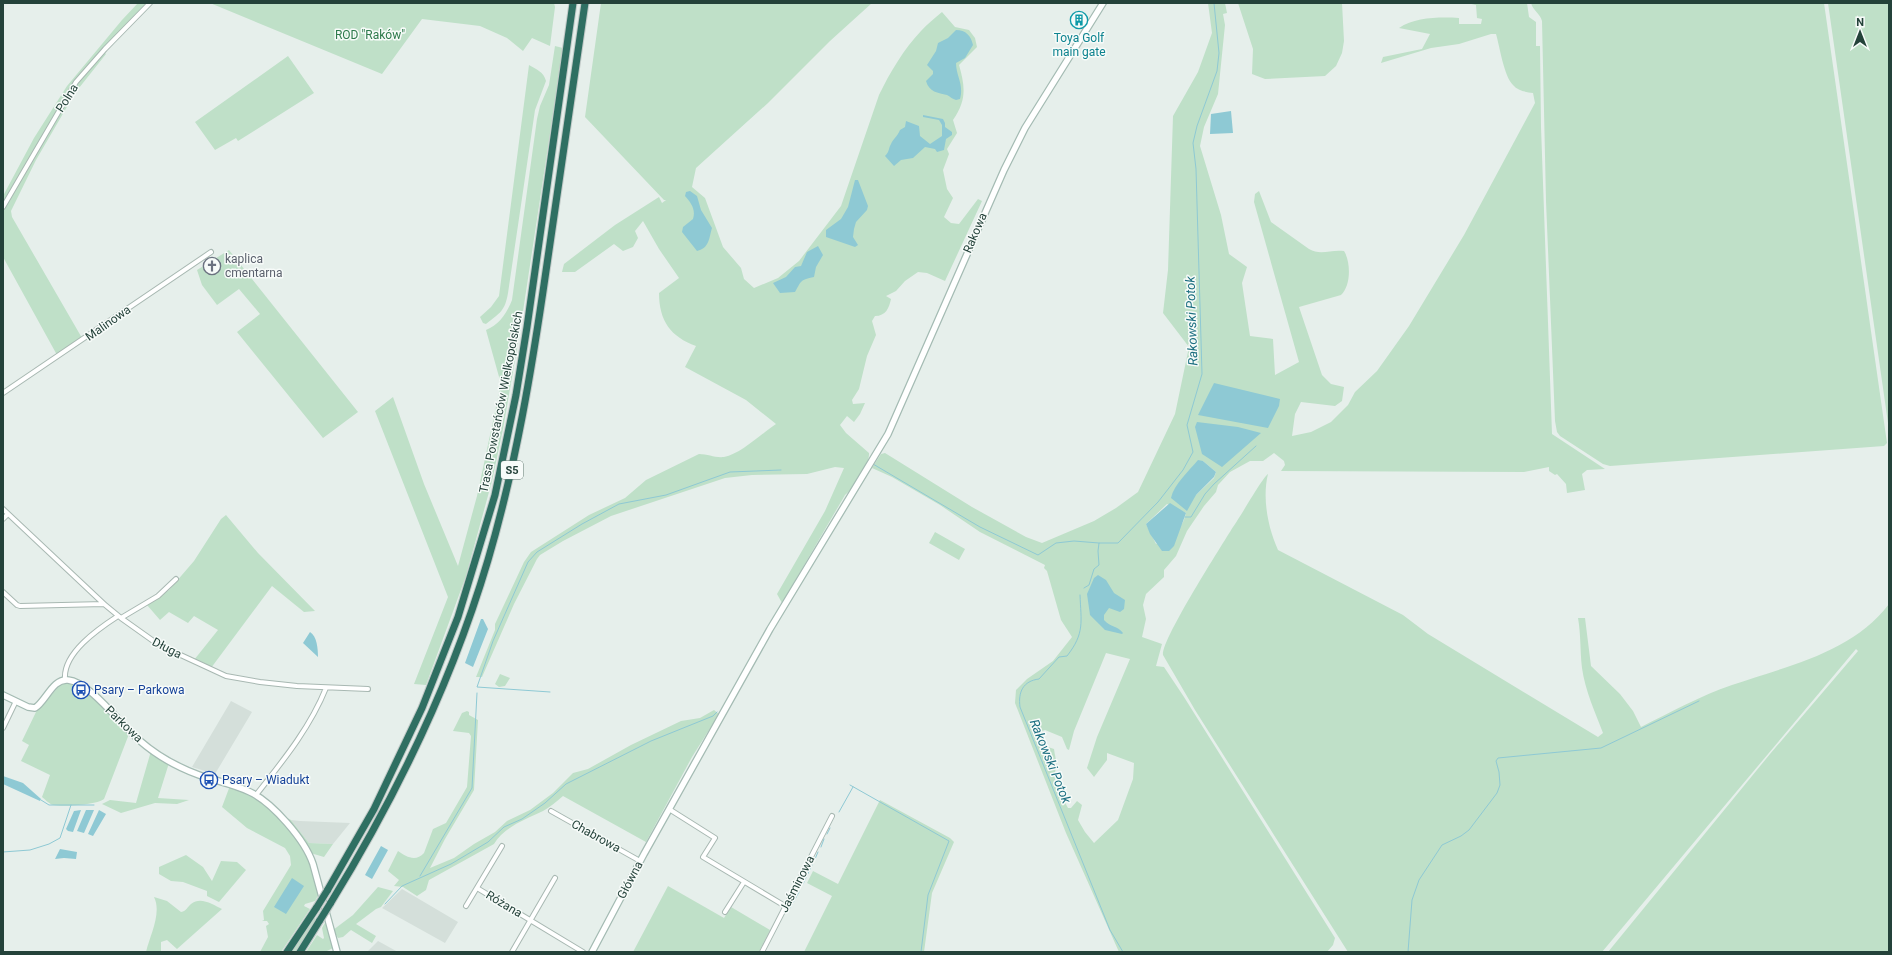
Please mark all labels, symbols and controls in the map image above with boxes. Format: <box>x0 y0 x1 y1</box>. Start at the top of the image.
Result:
building icon: Toya Golf main gate <box>1069 10 1089 30</box>
north arrow <box>1840 12 1880 52</box>
text: N <box>1856 16 1864 29</box>
park label: ROD "Raków" <box>335 28 405 42</box>
place label: Toya Golf main gate <box>1052 31 1106 59</box>
street label: Polna <box>53 81 81 115</box>
street label: Rakowa <box>960 211 990 255</box>
place label: kaplica cmentarna <box>225 252 282 280</box>
church icon: kaplica cmentarna <box>202 256 222 276</box>
water label: Rakowski Potok <box>1182 275 1201 366</box>
street label: Malinowa <box>83 302 133 344</box>
street label: Trasa Powstańców Wielkopolskich <box>476 310 526 494</box>
road number: S5 <box>501 461 523 479</box>
street label: Długa <box>150 635 184 661</box>
bus stop icon: Psary – Parkowa <box>71 680 91 700</box>
place label: Psary – Parkowa <box>94 683 185 697</box>
street label: Parkowa <box>102 703 146 745</box>
water label: Rakowski Potok <box>1027 717 1074 806</box>
bus stop icon: Psary – Wiadukt <box>199 770 219 790</box>
place label: Psary – Wiadukt <box>222 773 310 787</box>
street label: Chabrowa <box>569 817 623 855</box>
street label: Jaśminowa <box>777 853 817 915</box>
street label: Główna <box>614 859 646 901</box>
street label: Różana <box>483 888 525 920</box>

